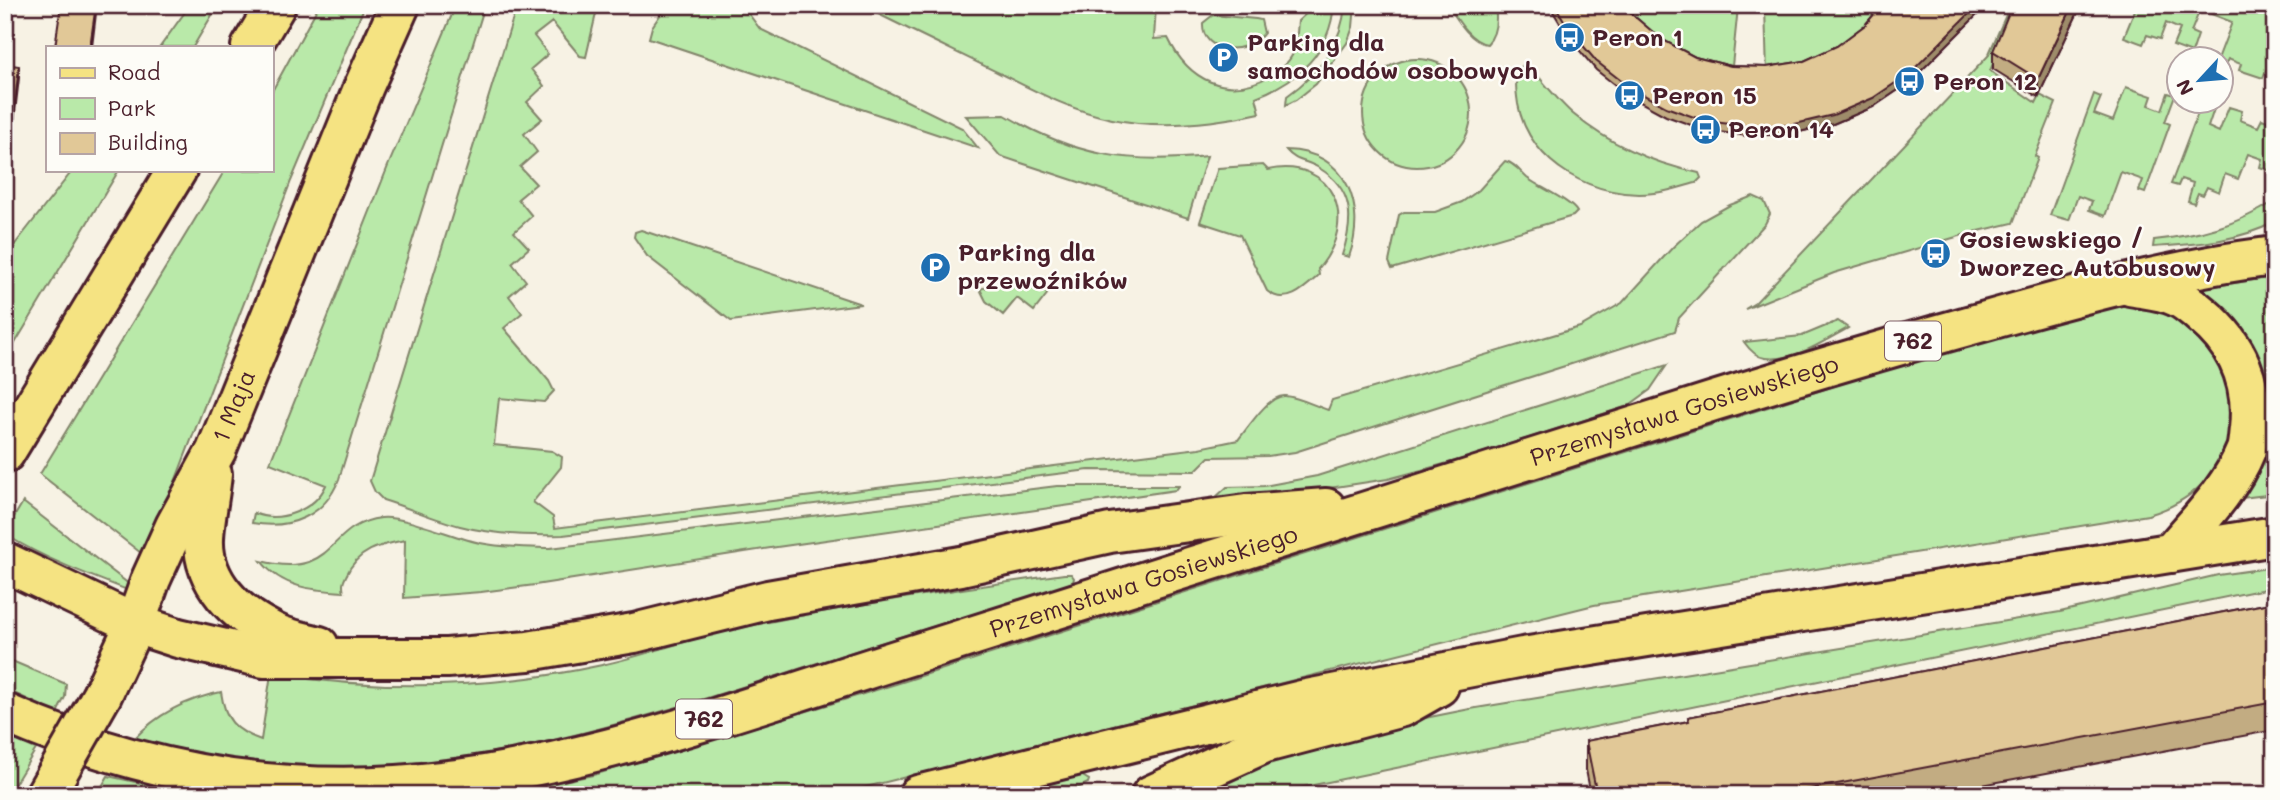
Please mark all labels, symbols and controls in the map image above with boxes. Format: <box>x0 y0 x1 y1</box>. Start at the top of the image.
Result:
bus stop icon: Peron 1 <box>1552 21 1586 55</box>
place label: Peron 1 <box>1592 21 1683 52</box>
place label: Parking dla samochodów osobowych <box>1247 26 1538 85</box>
parking icon: Parking dla samochodów osobowych <box>1207 40 1241 74</box>
legend <box>46 46 273 172</box>
north arrow <box>2164 46 2234 116</box>
text: Road <box>108 58 160 85</box>
bus stop icon: Peron 12 <box>1893 65 1927 99</box>
place label: Peron 12 <box>1933 65 2037 96</box>
text: N <box>2170 76 2199 100</box>
bus stop icon: Peron 15 <box>1612 79 1646 113</box>
place label: Peron 15 <box>1652 79 1757 110</box>
text: Park <box>108 94 156 121</box>
bus stop icon: Peron 14 <box>1688 113 1722 147</box>
place label: Peron 14 <box>1728 113 1834 144</box>
text: Building <box>108 128 188 155</box>
place label: Gosiewskiego / Dworzec Autobusowy <box>1959 223 2216 282</box>
place label: Parking dla przewoźników <box>958 236 1128 295</box>
bus stop icon: Gosiewskiego / Dworzec Autobusowy <box>1919 237 1953 271</box>
parking icon: Parking dla przewoźników <box>918 250 952 284</box>
road number: 762 <box>1885 322 1941 360</box>
street label: Przemysława Gosiewskiego <box>1526 347 1842 472</box>
street label: 1 Maja <box>204 365 261 447</box>
street label: Przemysława Gosiewskiego <box>985 517 1301 644</box>
road number: 762 <box>676 699 732 738</box>

